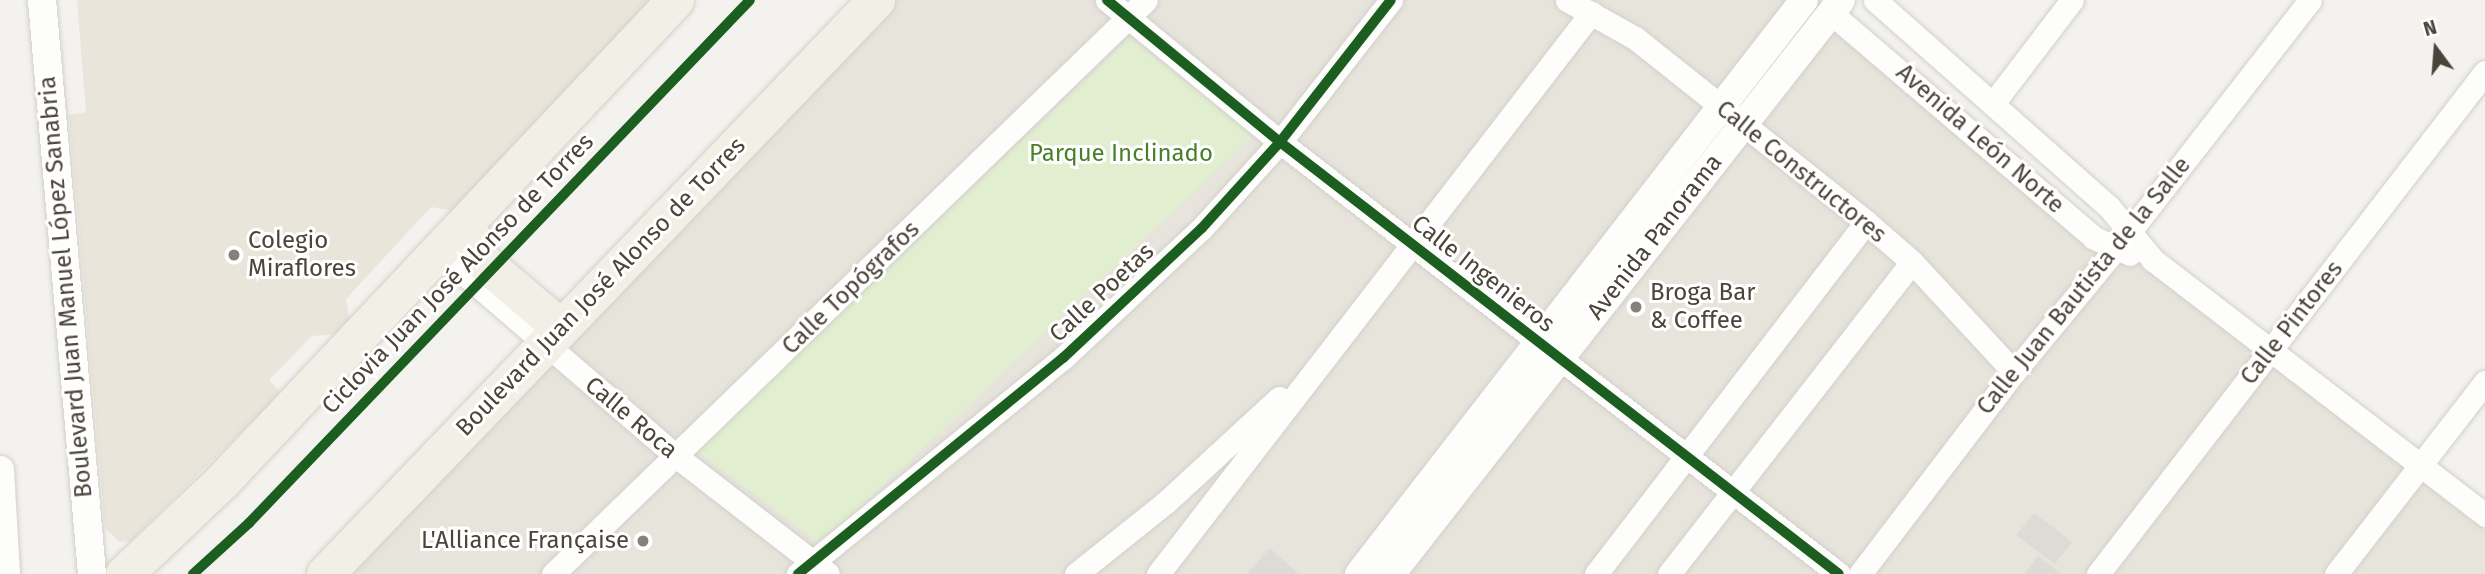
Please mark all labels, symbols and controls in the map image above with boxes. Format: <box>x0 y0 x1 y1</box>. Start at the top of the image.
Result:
north arrow <box>2401 14 2471 84</box>
text: N <box>2421 16 2439 41</box>
street label: Avenida León Norte <box>1890 58 2070 220</box>
street label: Boulevard Juan Manuel López Sanabria <box>33 75 99 499</box>
street label: Calle Constructores <box>1710 95 1892 249</box>
street label: Ciclovia Juan José Alonso de Torres <box>316 128 600 420</box>
street label: Boulevard Juan José Alonso de Torres <box>450 132 752 442</box>
park label: Parque Inclinado <box>1029 140 1213 168</box>
street label: Avenida Panorama <box>1581 149 1729 325</box>
street label: Calle Juan Bautista de la Salle <box>1971 151 2197 421</box>
street label: Calle Ingenieros <box>1406 209 1560 339</box>
street label: Calle Topógrafos <box>776 215 926 361</box>
place label: Colegio Miraflores <box>248 227 356 283</box>
street label: Calle Poetas <box>1044 237 1160 349</box>
marker: Colegio Miraflores <box>226 247 242 263</box>
street label: Calle Pintores <box>2235 255 2349 391</box>
place label: Broga Bar & Coffee <box>1650 279 1756 335</box>
marker: Broga Bar & Coffee <box>1628 299 1644 315</box>
street label: Calle Roca <box>579 371 683 465</box>
place label: L'Alliance Française <box>421 527 629 555</box>
marker: L'Alliance Française <box>635 533 651 549</box>

